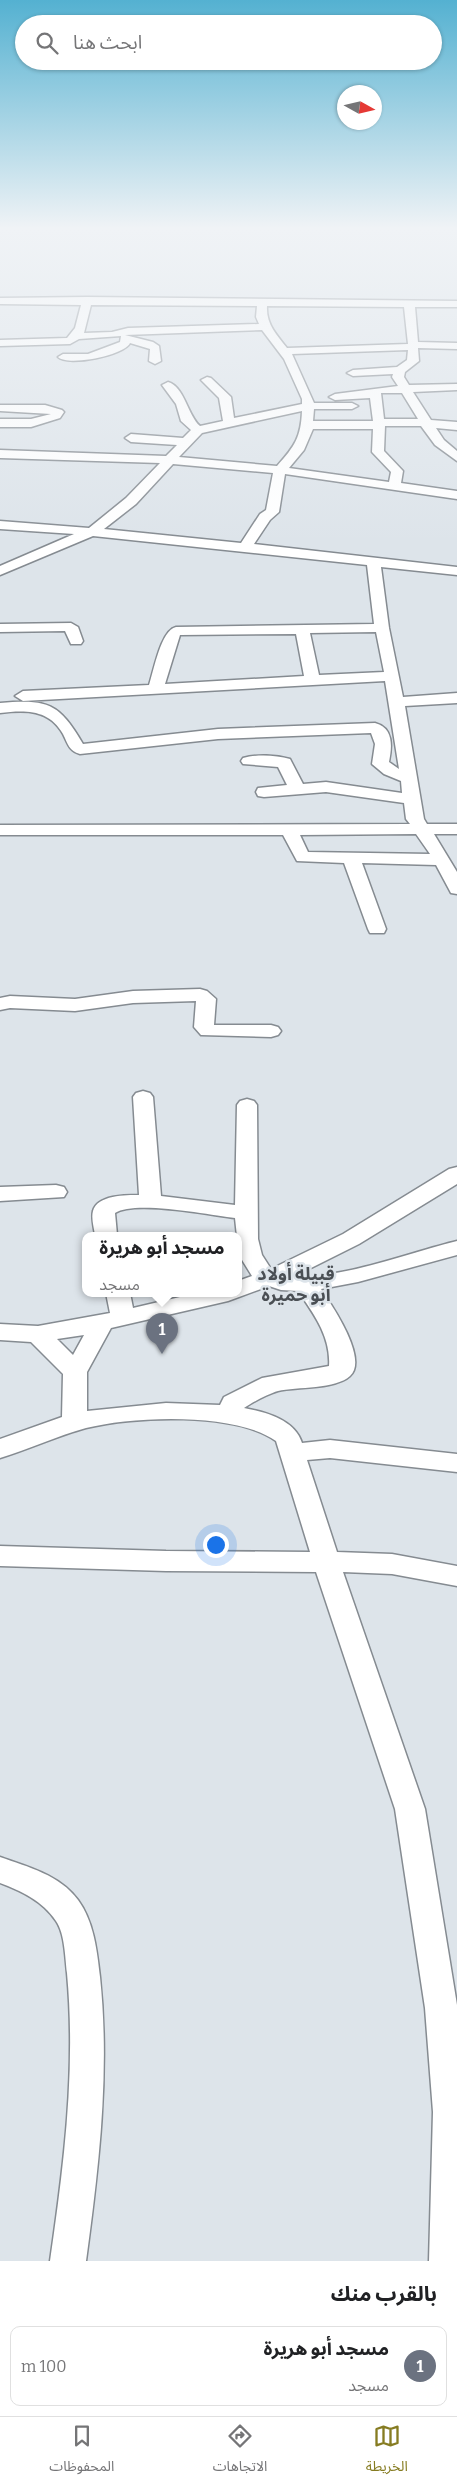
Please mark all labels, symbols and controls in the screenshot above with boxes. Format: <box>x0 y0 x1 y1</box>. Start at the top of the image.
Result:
search box <box>15 15 442 70</box>
icon: search <box>33 29 61 57</box>
text: ابحث هنا <box>73 31 142 54</box>
north arrow <box>337 85 382 130</box>
popup <box>82 1232 242 1297</box>
text: مسجد أبو هريرة <box>99 1236 225 1259</box>
district label: قبيلة أولاد أبو حميرة <box>257 1261 335 1306</box>
text: مسجد <box>99 1275 140 1294</box>
pin: 1 <box>146 1313 178 1354</box>
your location <box>203 1532 229 1558</box>
text: بالقرب منك <box>331 2281 437 2307</box>
text: مسجد أبو هريرة <box>264 2337 389 2360</box>
text: 100 m <box>21 2357 66 2376</box>
text: 1 <box>417 2357 423 2376</box>
text: مسجد <box>348 2376 389 2395</box>
tab: المحفوظات <box>49 2422 114 2481</box>
tab: الاتجاهات <box>213 2422 267 2481</box>
tab: الخريطة <box>366 2422 408 2481</box>

